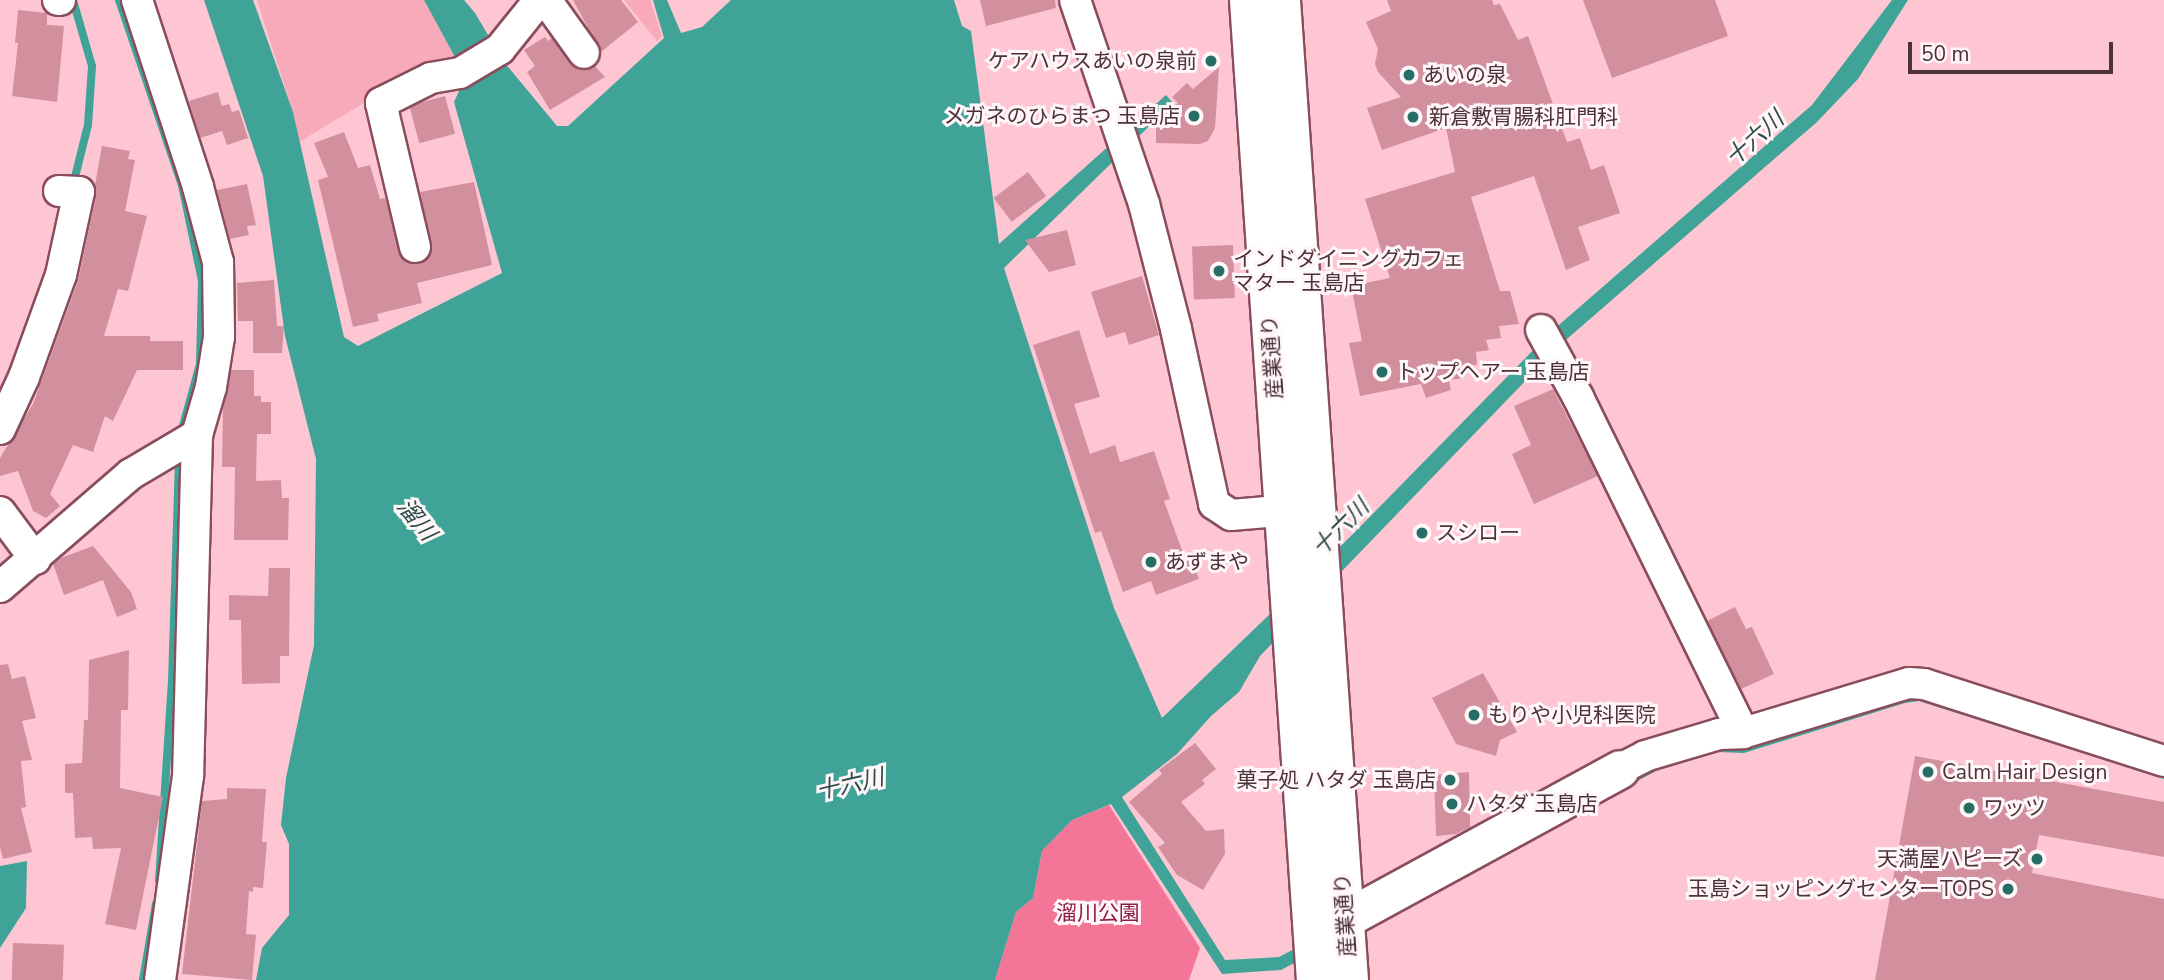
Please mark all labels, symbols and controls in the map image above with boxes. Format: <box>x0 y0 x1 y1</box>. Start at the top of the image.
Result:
scale bar <box>1912 28 2117 72</box>
text: 50 m <box>1921 40 1970 68</box>
place label: ケアハウスあいの泉前 <box>987 48 1197 74</box>
marker: ケアハウスあいの泉前 <box>1203 53 1219 69</box>
place label: あいの泉 <box>1423 62 1507 88</box>
marker: あいの泉 <box>1401 67 1417 83</box>
place label: メガネのひらまつ 玉島店 <box>944 103 1180 129</box>
place label: 新倉敷胃腸科肛門科 <box>1429 104 1618 130</box>
water label: 十六川 <box>1720 106 1790 172</box>
marker: 新倉敷胃腸科肛門科 <box>1403 107 1423 127</box>
marker: メガネのひらまつ 玉島店 <box>1186 108 1202 124</box>
place label: インドダイニングカフェ マター 玉島店 <box>1233 246 1464 296</box>
marker: インドダイニングカフェ マター 玉島店 <box>1211 263 1227 279</box>
street label: 産業通り <box>1257 314 1287 400</box>
place label: トップヘアー 玉島店 <box>1396 359 1589 385</box>
marker: トップヘアー 玉島店 <box>1374 364 1390 380</box>
water label: 溜川 <box>391 493 441 547</box>
water label: 十六川 <box>1307 494 1375 562</box>
place label: スシロー <box>1436 520 1520 546</box>
marker: スシロー <box>1414 525 1430 541</box>
place label: あずまや <box>1165 549 1249 575</box>
marker: あずまや <box>1143 554 1159 570</box>
place label: もりや小児科医院 <box>1488 702 1656 728</box>
marker: もりや小児科医院 <box>1466 707 1482 723</box>
place label: Calm Hair Design <box>1942 759 2107 785</box>
water label: 十六川 <box>813 764 887 806</box>
marker: Calm Hair Design <box>1920 764 1936 780</box>
place label: 菓子処 ハタダ 玉島店 <box>1236 767 1436 793</box>
marker: 菓子処 ハタダ 玉島店 <box>1442 772 1458 788</box>
place label: ハタダ 玉島店 <box>1466 791 1597 817</box>
place label: ワッツ <box>1983 795 2046 821</box>
marker: ハタダ 玉島店 <box>1444 796 1460 812</box>
marker: ワッツ <box>1961 800 1977 816</box>
place label: 天満屋ハピーズ <box>1876 846 2023 872</box>
marker: 天満屋ハピーズ <box>2029 851 2045 867</box>
street label: 産業通り <box>1330 872 1360 958</box>
place label: 玉島ショッピングセンターTOPS <box>1688 876 1994 902</box>
marker: 玉島ショッピングセンターTOPS <box>2000 881 2016 897</box>
park label: 溜川公園 <box>1056 900 1140 926</box>

